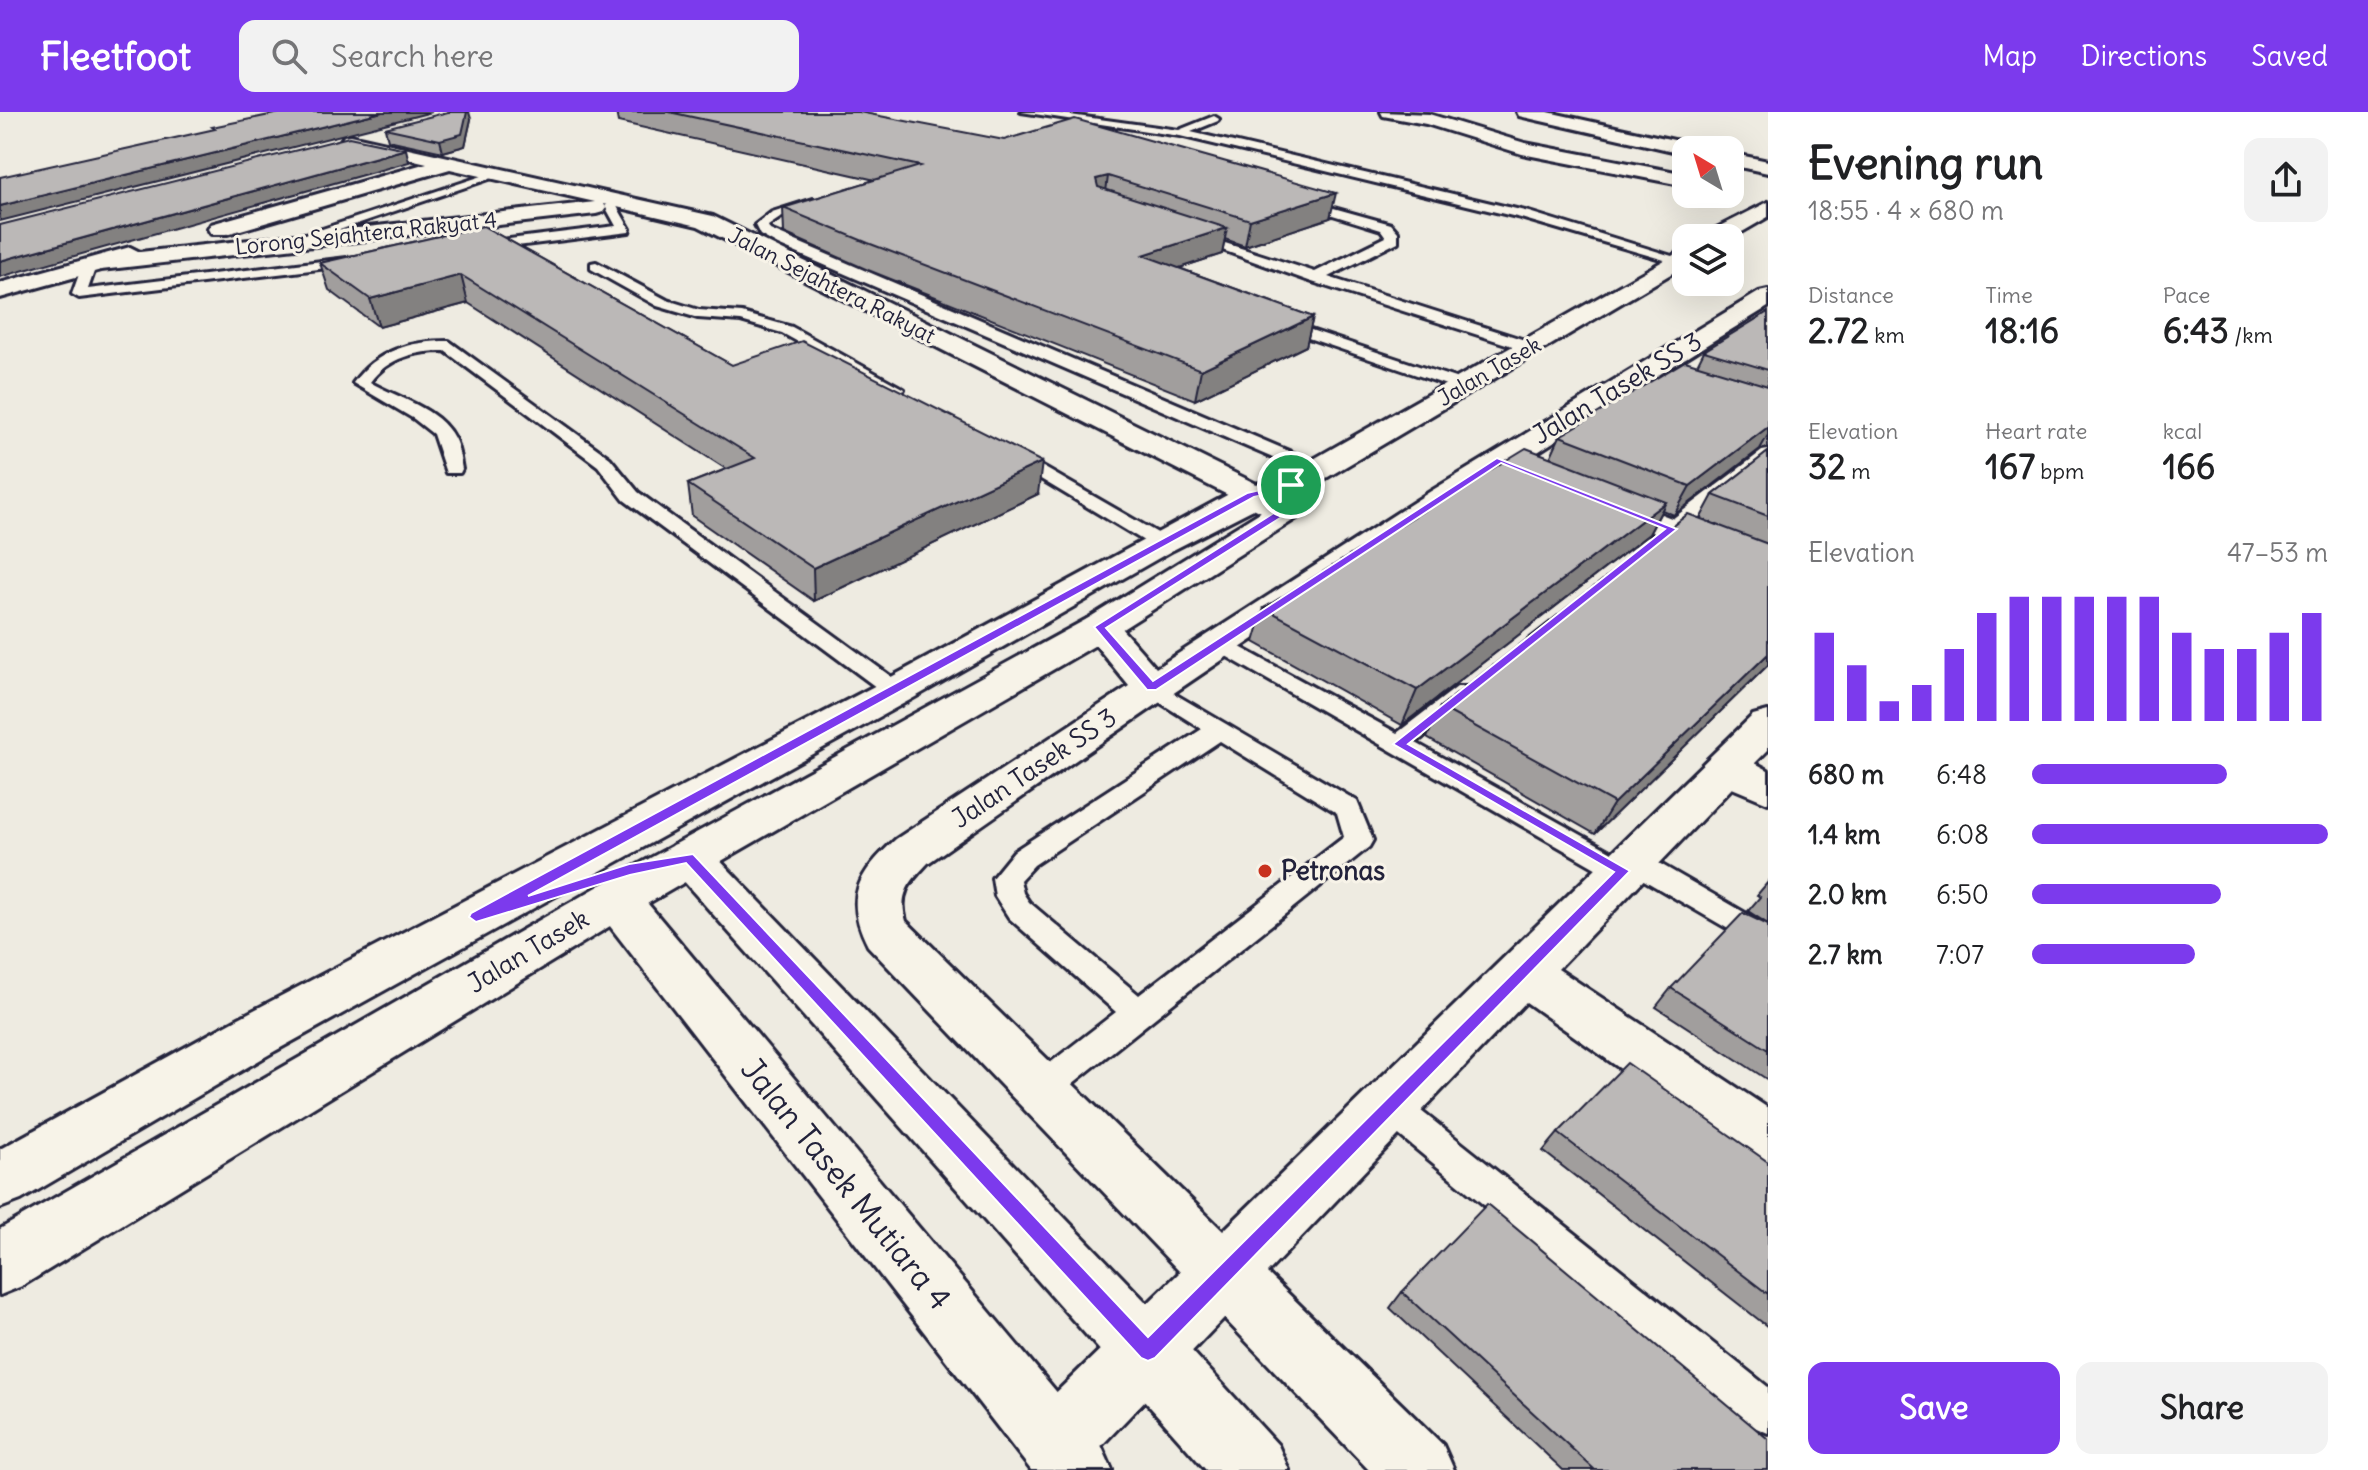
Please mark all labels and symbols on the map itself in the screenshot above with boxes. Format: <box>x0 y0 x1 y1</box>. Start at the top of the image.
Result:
north arrow <box>1672 136 1744 208</box>
street label: Lorong Sejahtera Rakyat 4 <box>234 205 498 261</box>
street label: Jalan Sejahtera Rakyat <box>724 221 940 349</box>
street label: Jalan Tasek SS 3 <box>1526 324 1707 451</box>
street label: Jalan Tasek <box>1432 330 1546 412</box>
pin <box>1257 451 1325 519</box>
street label: Jalan Tasek SS 3 <box>945 700 1122 835</box>
place label: Petronas <box>1281 854 1385 887</box>
marker: Petronas <box>1256 862 1274 880</box>
street label: Jalan Tasek <box>461 901 594 1000</box>
street label: Jalan Tasek Mutiara 4 <box>732 1049 961 1318</box>

